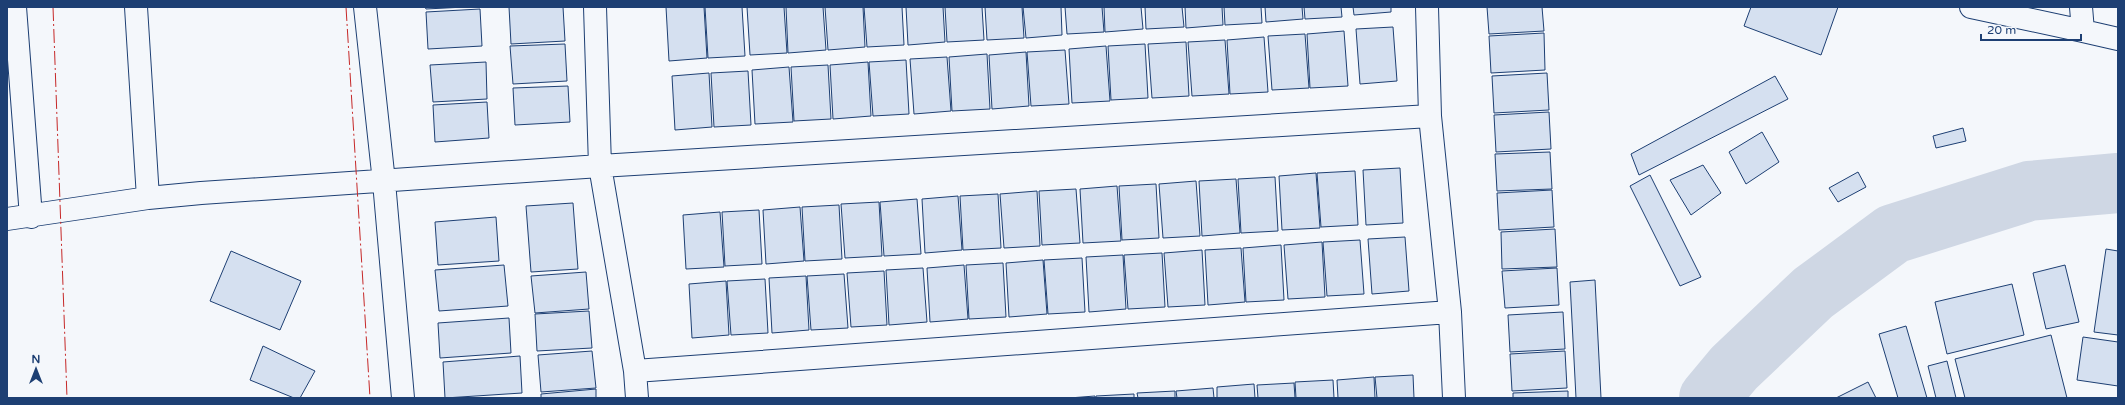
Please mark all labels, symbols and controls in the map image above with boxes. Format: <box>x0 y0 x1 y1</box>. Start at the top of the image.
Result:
scale bar <box>1981 16 2081 42</box>
text: 20 m <box>1987 23 2016 37</box>
north arrow <box>16 349 56 389</box>
text: N <box>32 353 40 366</box>

